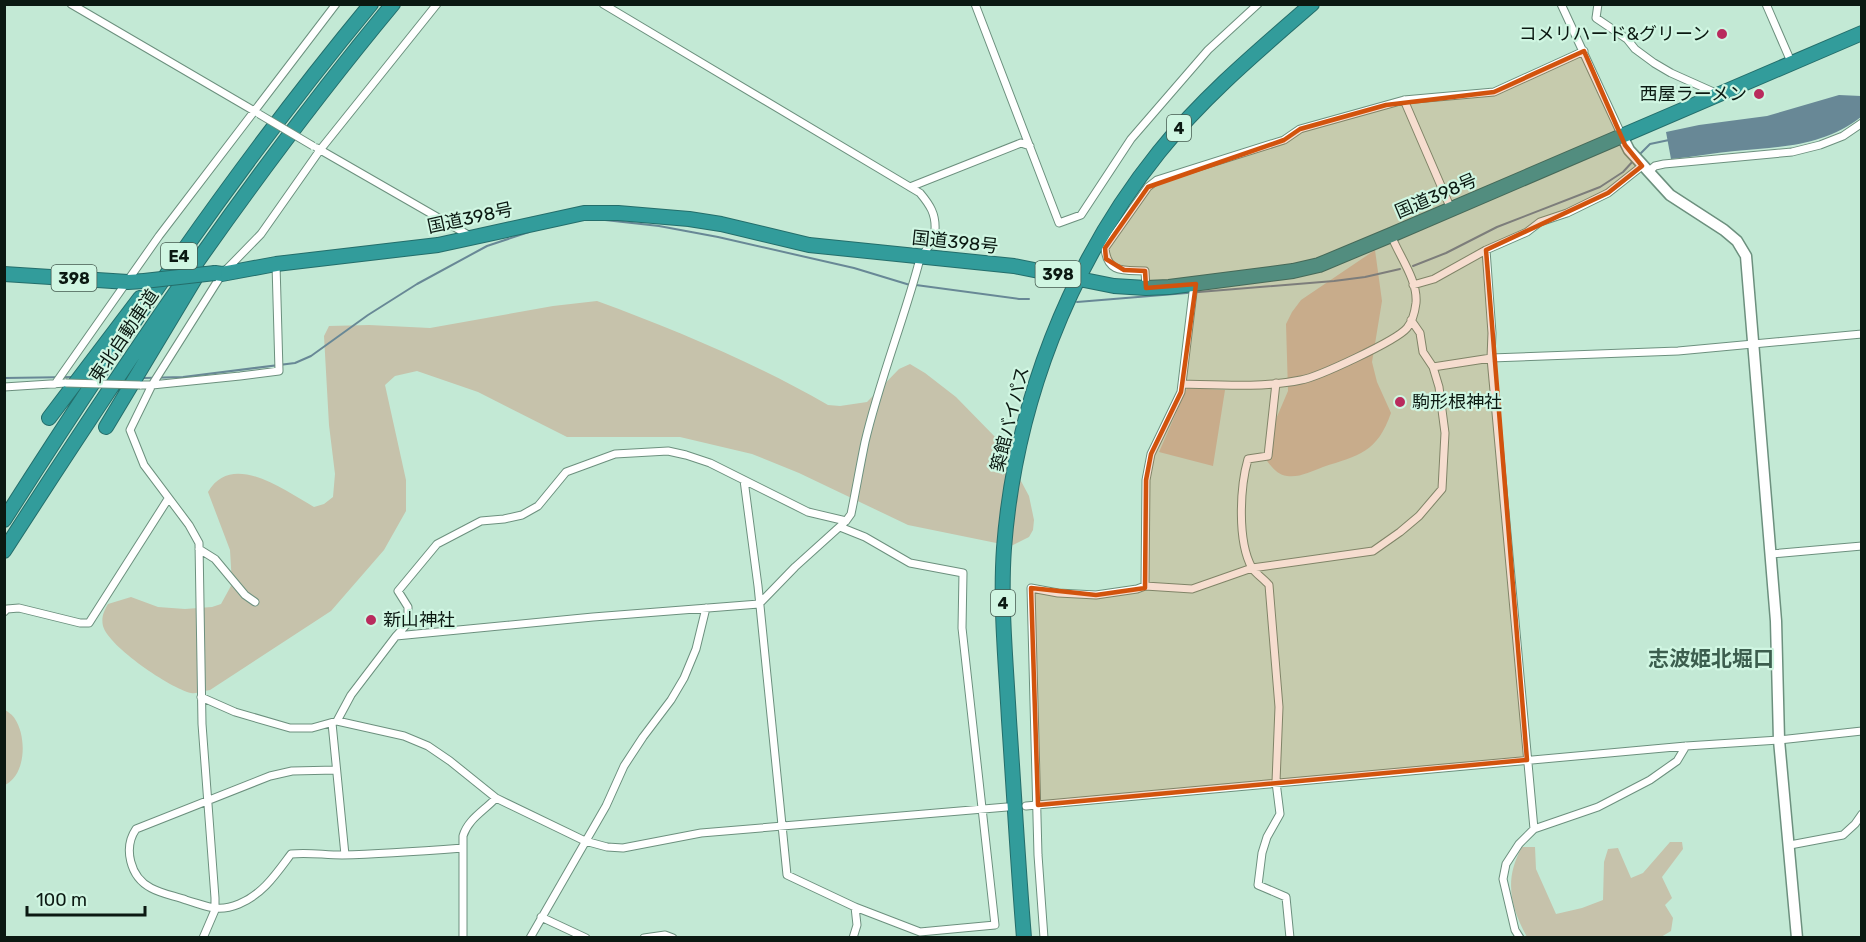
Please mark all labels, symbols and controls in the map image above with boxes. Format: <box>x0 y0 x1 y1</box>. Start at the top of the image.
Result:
place label: コメリハード&グリーン <box>1518 23 1710 45</box>
marker: コメリハード&グリーン <box>1715 27 1729 41</box>
place label: 西屋ラーメン <box>1640 83 1747 105</box>
marker: 西屋ラーメン <box>1752 87 1766 101</box>
road number: 4 <box>1167 115 1191 141</box>
street label: 国道398号 <box>1392 169 1480 223</box>
street label: 国道398号 <box>425 198 515 238</box>
street label: 国道398号 <box>911 227 999 257</box>
road number: E4 <box>161 243 197 269</box>
road number: 398 <box>1036 261 1080 287</box>
road number: 398 <box>52 265 97 291</box>
street label: 東北自動車道 <box>85 285 163 387</box>
street label: 築館バイパス <box>986 364 1034 474</box>
place label: 駒形根神社 <box>1412 391 1502 413</box>
marker: 駒形根神社 <box>1393 395 1407 409</box>
road number: 4 <box>991 590 1015 616</box>
place label: 新山神社 <box>383 609 455 631</box>
marker: 新山神社 <box>364 613 378 627</box>
district label: 志波姫北堀口 <box>1648 646 1774 671</box>
scale bar <box>27 879 146 917</box>
text: 100 m <box>36 889 87 911</box>

